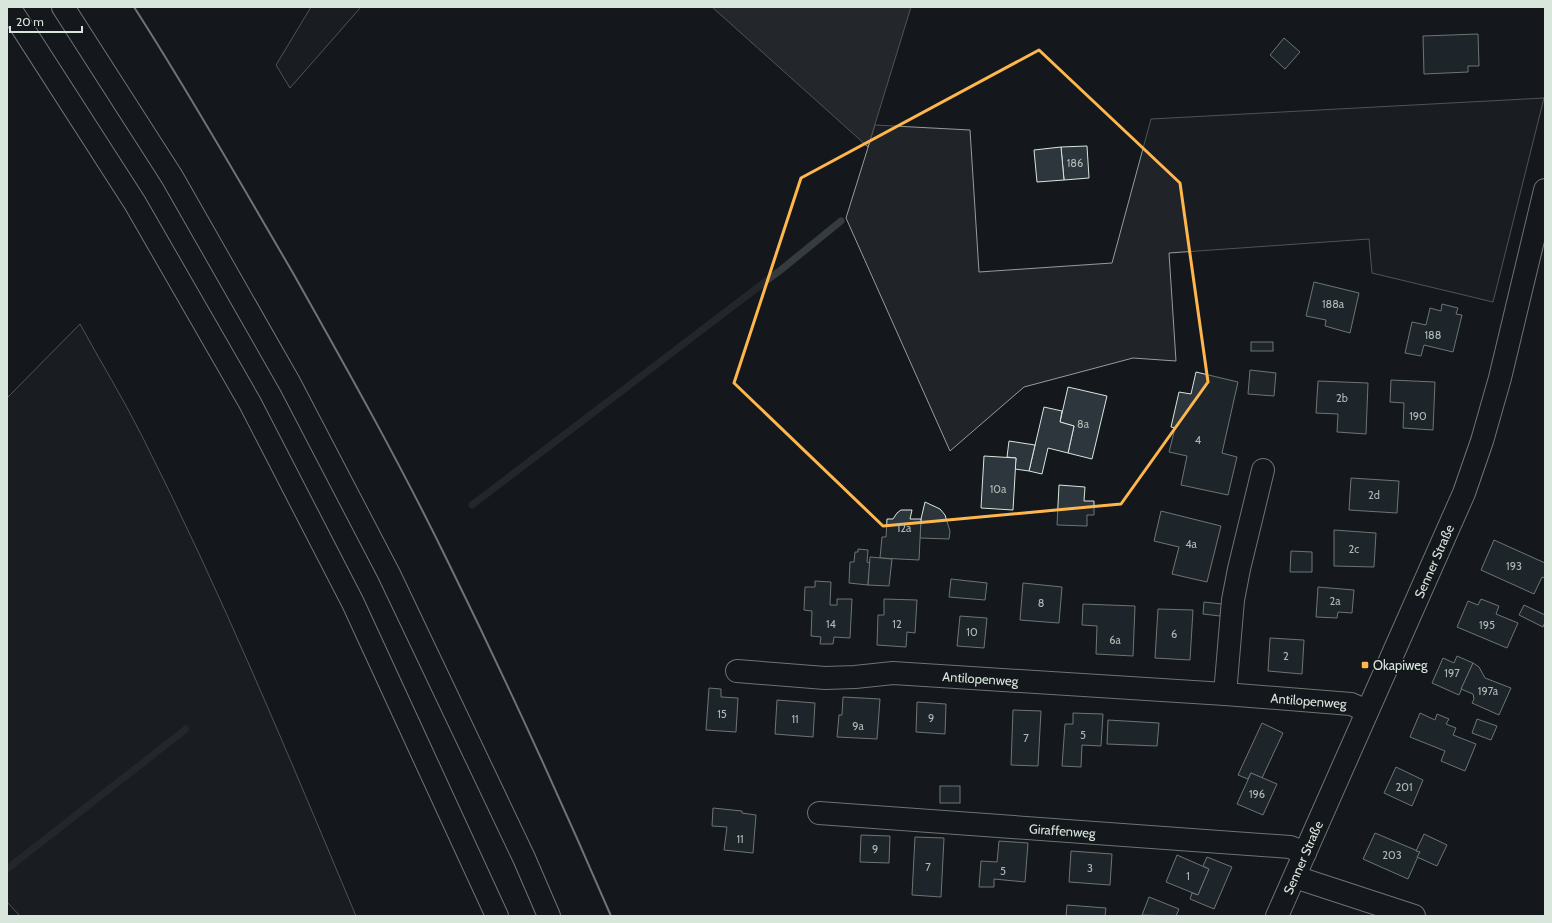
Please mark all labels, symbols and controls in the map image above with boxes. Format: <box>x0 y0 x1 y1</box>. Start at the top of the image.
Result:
scale bar <box>10 8 82 34</box>
text: 20 m <box>16 14 44 29</box>
house number: 186 <box>1067 156 1083 170</box>
house number: 188a <box>1322 297 1345 311</box>
house number: 188 <box>1425 328 1441 342</box>
house number: 2b <box>1336 391 1348 405</box>
house number: 190 <box>1409 409 1427 423</box>
house number: 8a <box>1077 417 1090 431</box>
house number: 4 <box>1195 433 1202 447</box>
house number: 10a <box>990 482 1007 496</box>
house number: 2d <box>1368 488 1380 502</box>
house number: 12a <box>897 521 912 535</box>
street label: Senner Straße <box>1411 522 1457 600</box>
house number: 4a <box>1185 537 1198 551</box>
house number: 2c <box>1349 542 1359 556</box>
house number: 193 <box>1506 559 1522 573</box>
house number: 2a <box>1329 594 1341 608</box>
house number: 8 <box>1038 596 1044 610</box>
house number: 14 <box>826 617 837 631</box>
house number: 12 <box>892 617 902 631</box>
house number: 195 <box>1479 618 1495 632</box>
house number: 10 <box>966 625 978 639</box>
house number: 6 <box>1171 627 1177 641</box>
house number: 6a <box>1109 633 1121 647</box>
house number: 2 <box>1283 649 1289 663</box>
place label: Okapiweg <box>1373 657 1428 673</box>
marker: Okapiweg <box>1360 660 1370 670</box>
house number: 197 <box>1444 666 1460 680</box>
street label: Antilopenweg <box>942 668 1019 689</box>
house number: 197a <box>1478 684 1499 698</box>
street label: Antilopenweg <box>1270 690 1348 712</box>
house number: 15 <box>717 707 727 721</box>
house number: 9 <box>928 711 934 725</box>
house number: 11 <box>791 712 799 726</box>
house number: 9a <box>852 719 864 733</box>
house number: 5 <box>1080 728 1086 742</box>
house number: 7 <box>1023 731 1029 745</box>
house number: 201 <box>1395 780 1413 794</box>
house number: 196 <box>1249 787 1265 801</box>
street label: Senner Straße <box>1280 818 1326 897</box>
street label: Giraffenweg <box>1029 820 1097 841</box>
house number: 11 <box>736 832 744 846</box>
house number: 9 <box>872 842 878 856</box>
house number: 203 <box>1382 848 1402 862</box>
house number: 7 <box>925 860 931 874</box>
house number: 3 <box>1087 861 1093 875</box>
house number: 5 <box>1000 864 1006 878</box>
house number: 1 <box>1186 869 1190 883</box>

